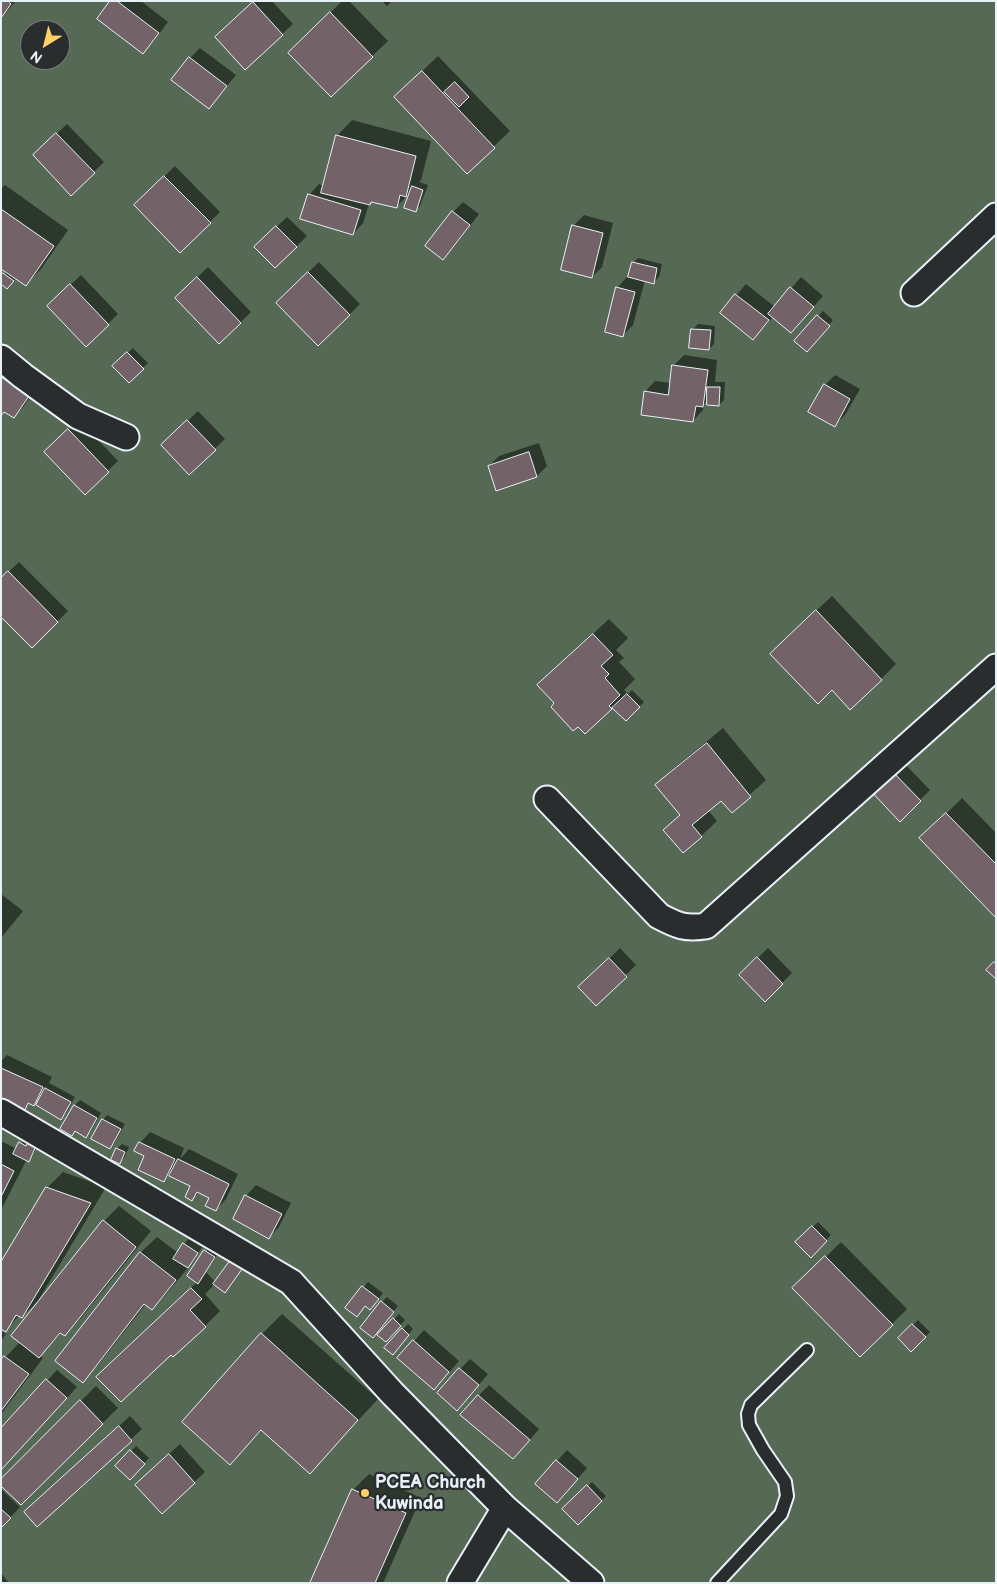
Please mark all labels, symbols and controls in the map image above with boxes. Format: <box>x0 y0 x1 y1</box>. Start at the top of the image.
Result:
north arrow <box>20 20 70 70</box>
text: N <box>27 47 46 67</box>
place label: PCEA Church Kuwinda <box>375 1472 486 1515</box>
marker: PCEA Church Kuwinda <box>359 1487 371 1499</box>

